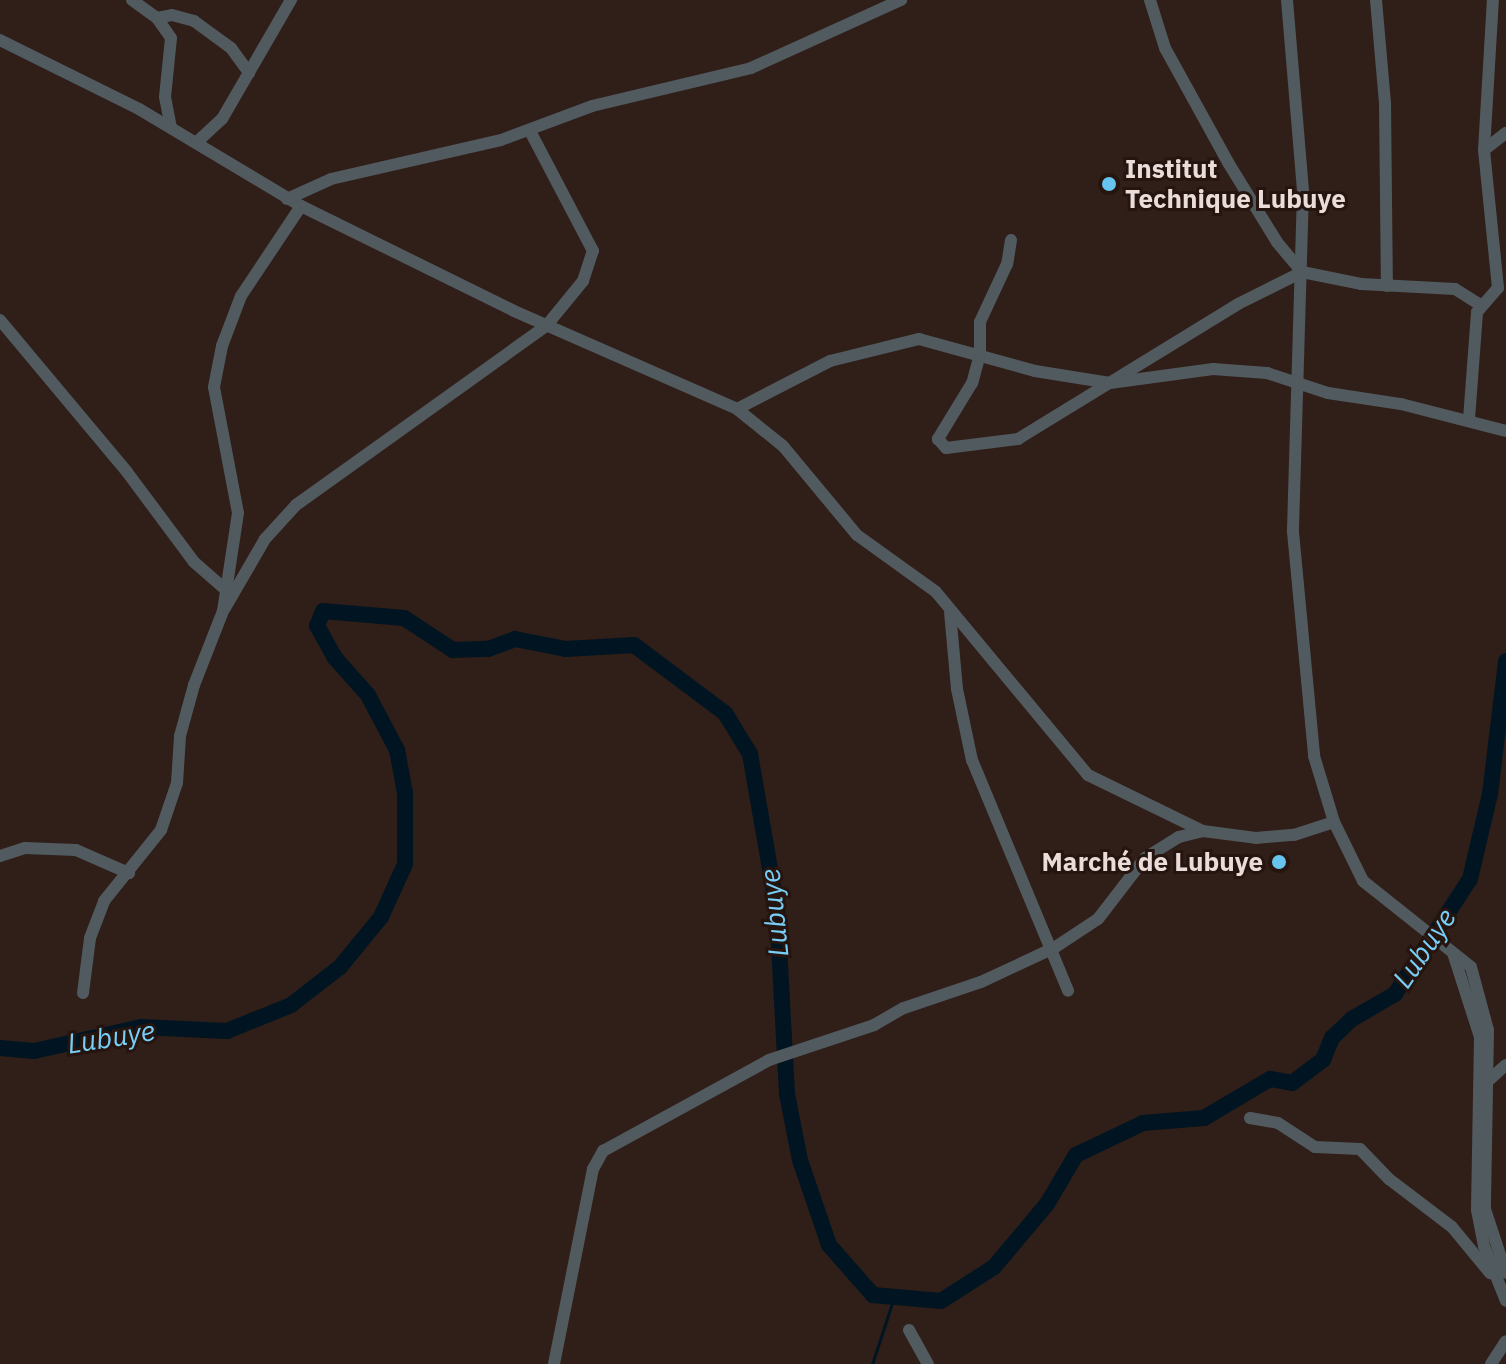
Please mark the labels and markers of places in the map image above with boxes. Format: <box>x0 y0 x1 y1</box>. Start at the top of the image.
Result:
place label: Institut Technique Lubuye <box>1125 153 1346 214</box>
marker: Institut Technique Lubuye <box>1100 175 1118 193</box>
place label: Marché de Lubuye <box>1042 846 1263 878</box>
marker: Marché de Lubuye <box>1270 853 1288 871</box>

